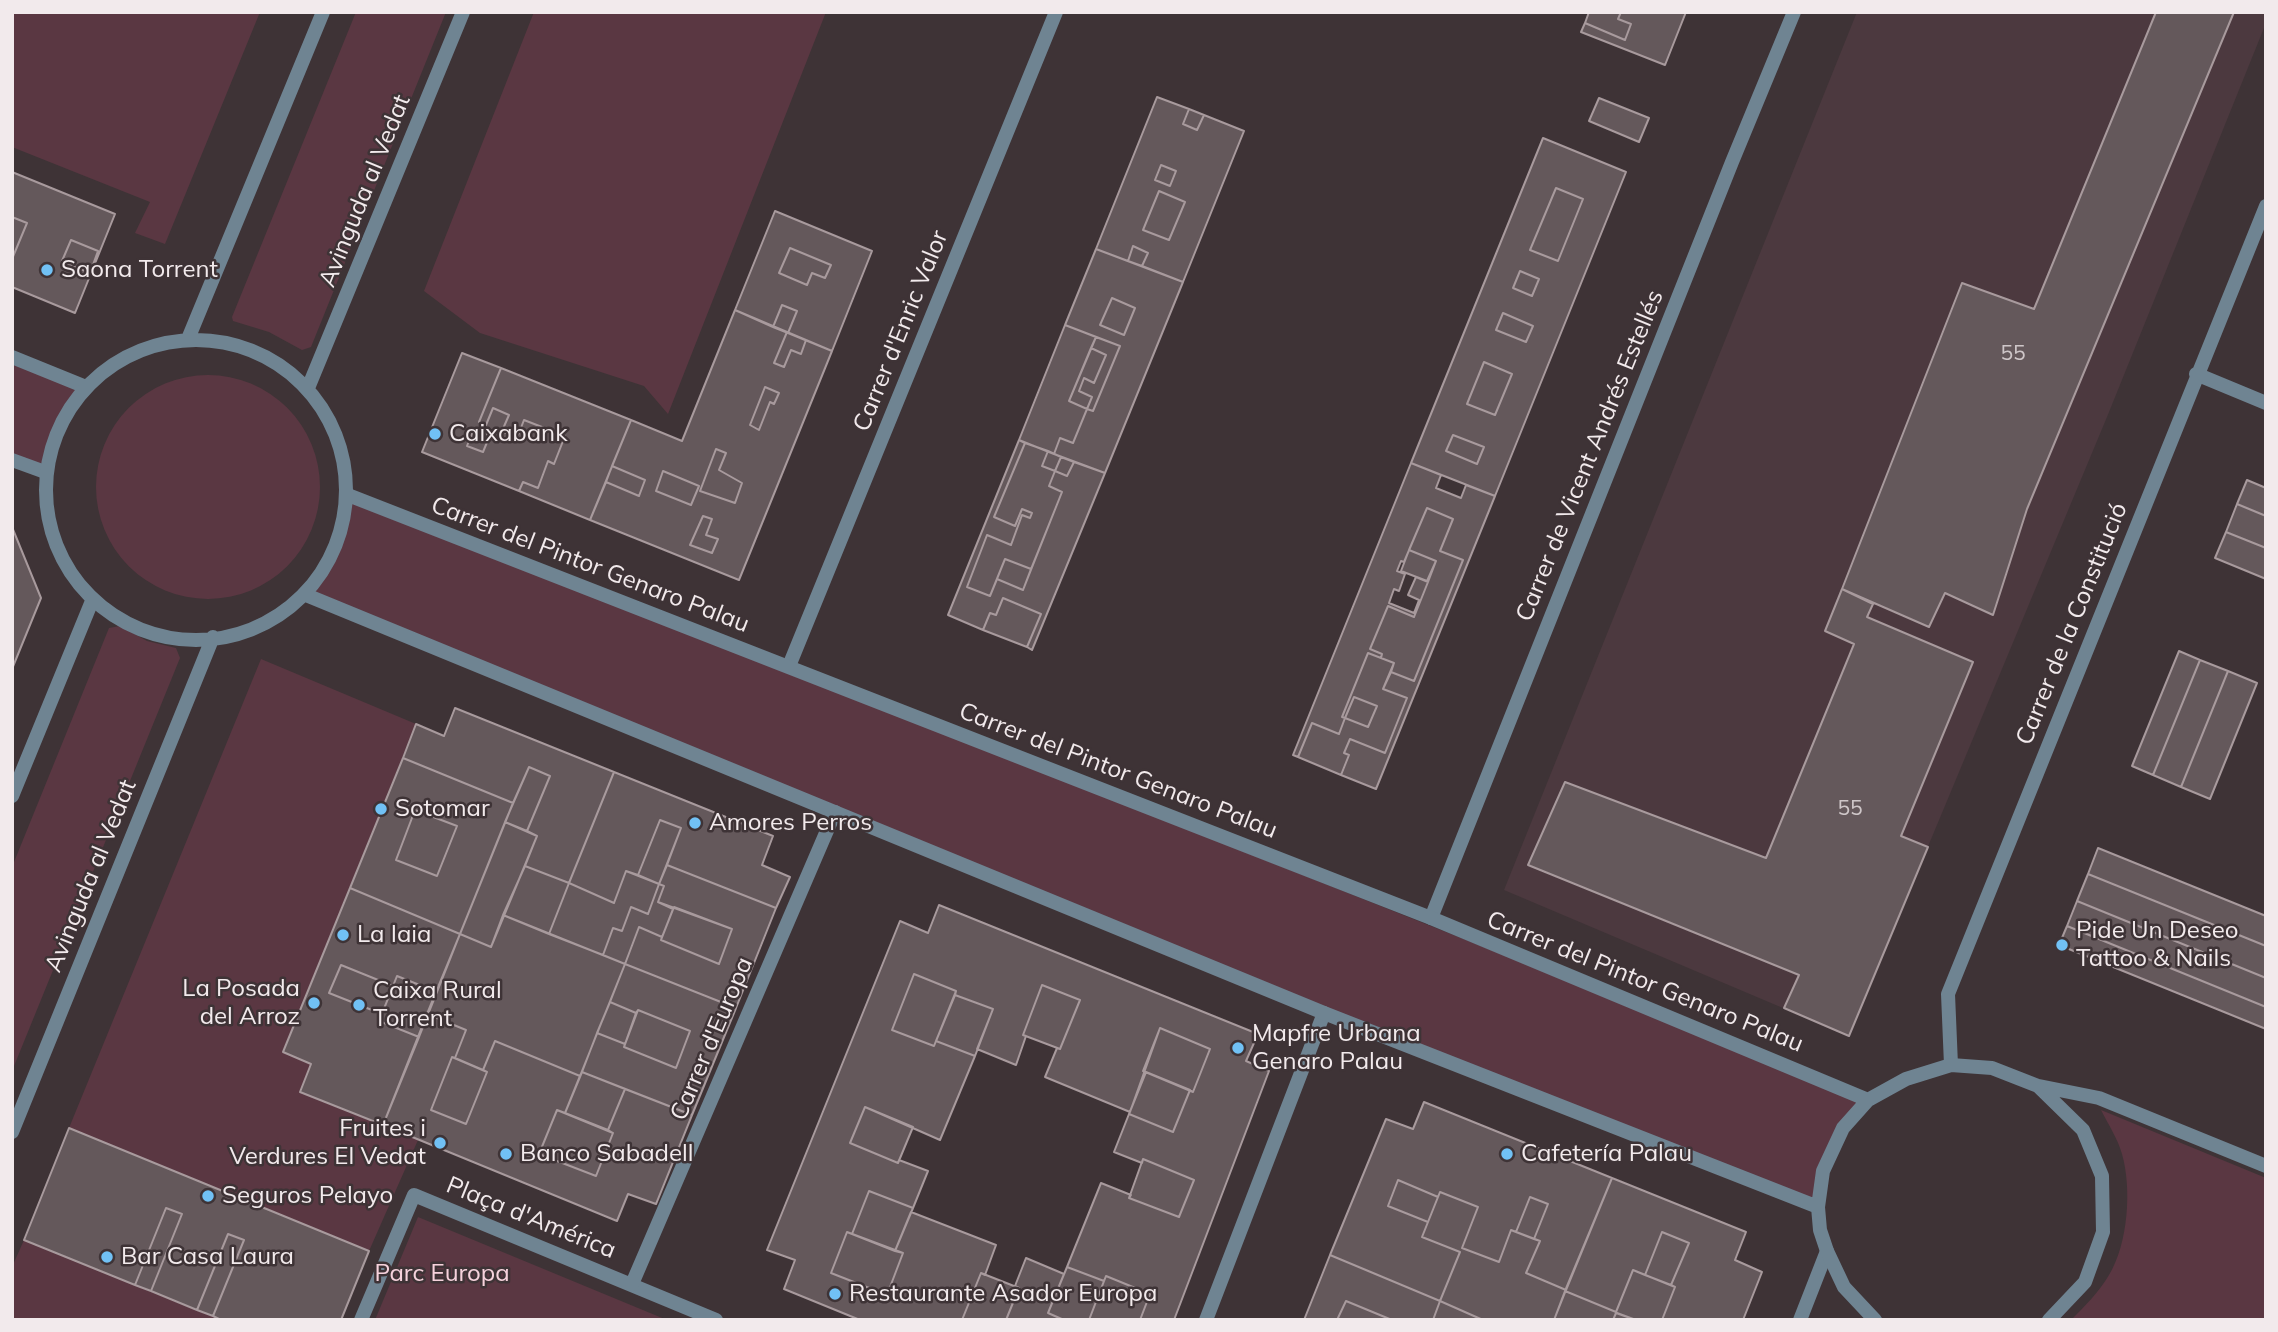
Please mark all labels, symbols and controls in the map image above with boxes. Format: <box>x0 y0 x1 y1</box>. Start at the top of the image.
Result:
street label: Avinguda al Vedat <box>313 91 417 291</box>
street label: Carrer d'Enric Valor <box>848 226 954 436</box>
place label: Saona Torrent <box>61 256 218 284</box>
marker: Saona Torrent <box>39 262 55 278</box>
street label: Carrer de Vicent Andrés Estellés <box>1510 286 1670 626</box>
house number: 55 <box>2000 341 2026 367</box>
place label: Caixabank <box>449 420 568 448</box>
marker: Caixabank <box>427 426 443 442</box>
street label: Carrer del Pintor Genaro Palau <box>427 491 753 639</box>
street label: Carrer de la Constitució <box>2010 499 2134 749</box>
street label: Carrer del Pintor Genaro Palau <box>955 697 1281 845</box>
street label: Avinguda al Vedat <box>39 776 143 976</box>
place label: Sotomar <box>395 795 490 823</box>
house number: 55 <box>1837 796 1863 822</box>
marker: Sotomar <box>373 801 389 817</box>
place label: Amores Perros <box>709 809 872 837</box>
marker: Amores Perros <box>687 815 703 831</box>
street label: Carrer del Pintor Genaro Palau <box>1483 905 1807 1059</box>
place label: Pide Un Deseo Tattoo & Nails <box>2076 917 2239 973</box>
place label: La Iaia <box>357 921 431 949</box>
marker: La Iaia <box>335 927 351 943</box>
marker: Pide Un Deseo Tattoo & Nails <box>2054 937 2070 953</box>
street label: Carrer d'Europa <box>665 953 759 1125</box>
place label: La Posada del Arroz <box>182 975 300 1031</box>
place label: Caixa Rural Torrent <box>373 977 502 1033</box>
marker: La Posada del Arroz <box>306 995 322 1011</box>
marker: Caixa Rural Torrent <box>351 997 367 1013</box>
place label: Mapfre Urbana Genaro Palau <box>1252 1020 1421 1076</box>
marker: Mapfre Urbana Genaro Palau <box>1230 1040 1246 1056</box>
place label: Fruites i Verdures El Vedat <box>229 1115 426 1171</box>
marker: Fruites i Verdures El Vedat <box>432 1135 448 1151</box>
place label: Banco Sabadell <box>520 1140 693 1168</box>
place label: Cafetería Palau <box>1521 1140 1692 1168</box>
marker: Banco Sabadell <box>498 1146 514 1162</box>
marker: Cafetería Palau <box>1499 1146 1515 1162</box>
street label: Plaça d'América <box>442 1171 620 1265</box>
place label: Seguros Pelayo <box>222 1182 393 1210</box>
marker: Seguros Pelayo <box>200 1188 216 1204</box>
place label: Bar Casa Laura <box>121 1243 294 1271</box>
marker: Bar Casa Laura <box>99 1249 115 1265</box>
park label: Parc Europa <box>374 1260 510 1288</box>
place label: Restaurante Asador Europa <box>849 1280 1157 1308</box>
marker: Restaurante Asador Europa <box>827 1286 843 1302</box>

